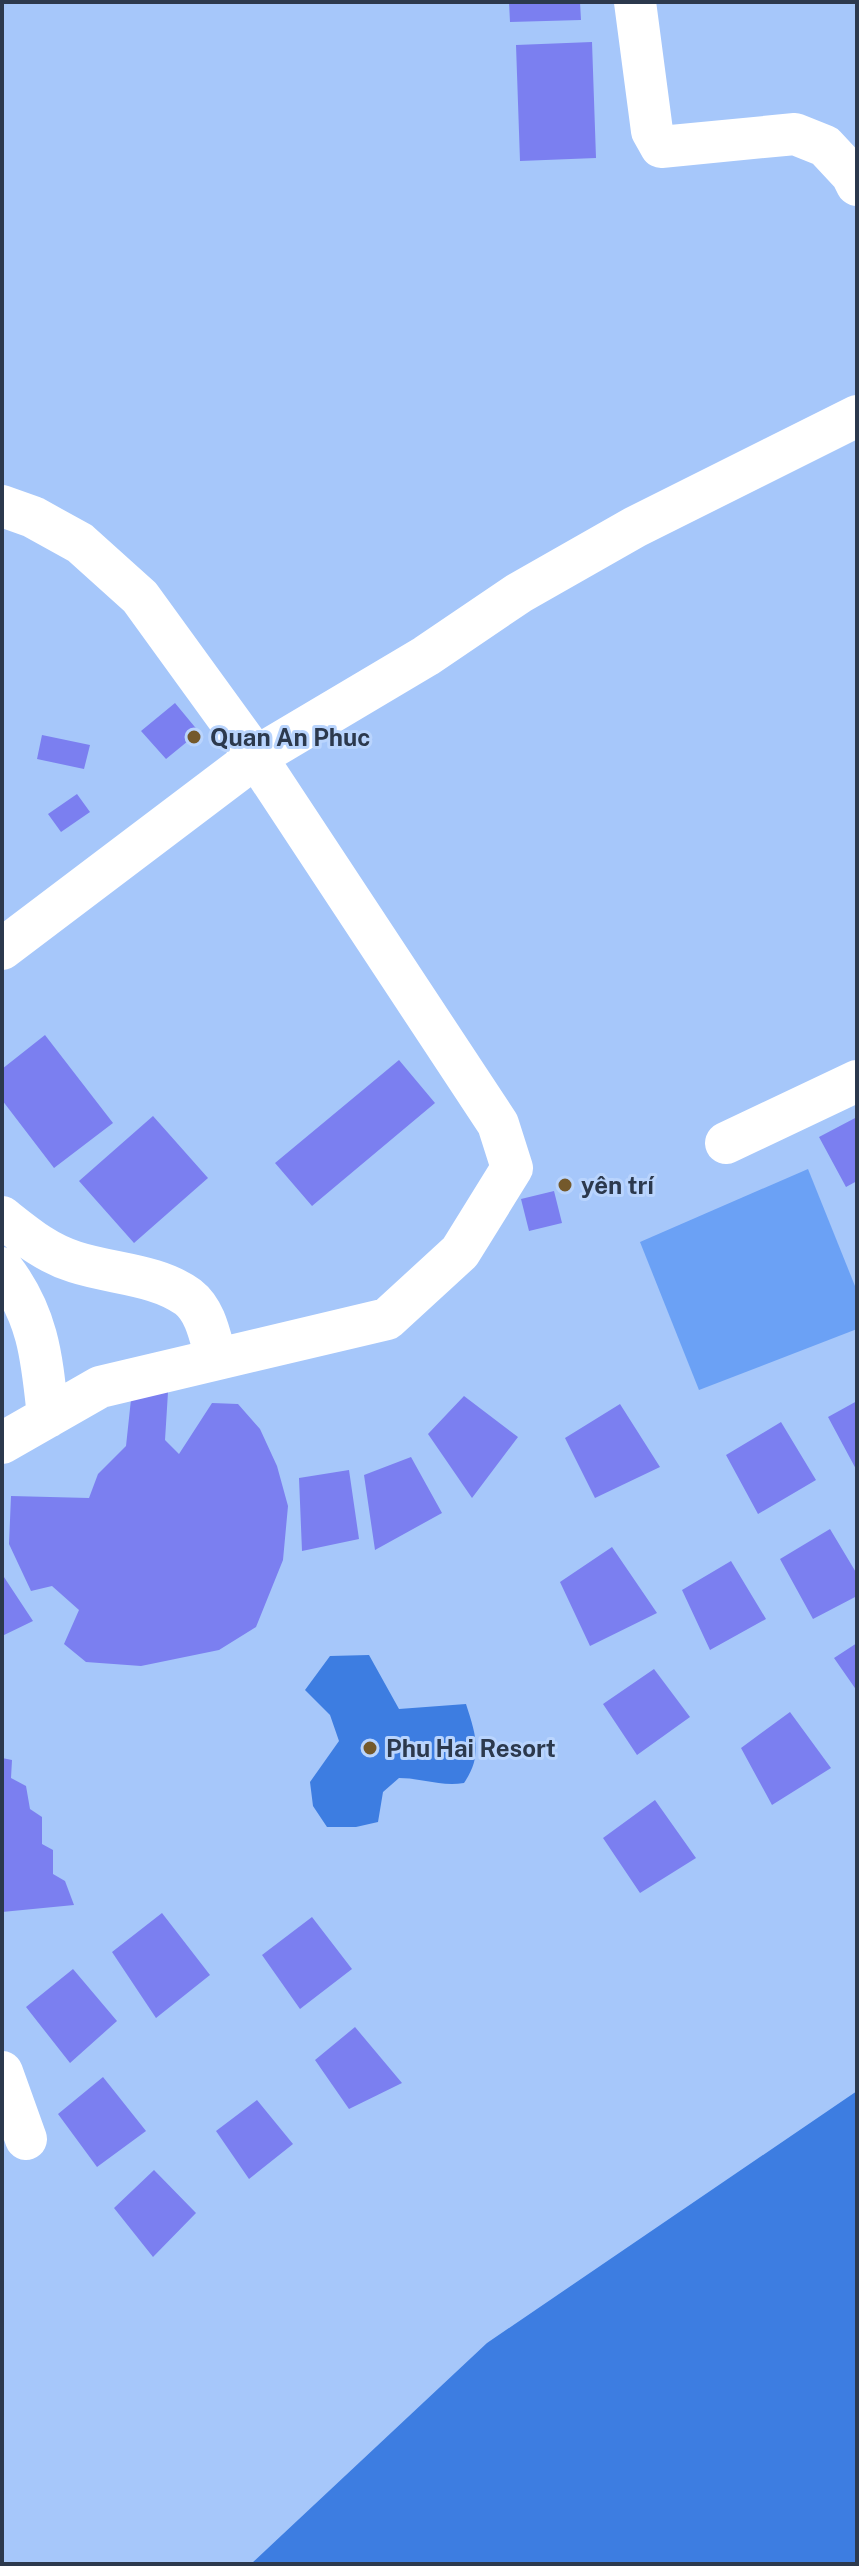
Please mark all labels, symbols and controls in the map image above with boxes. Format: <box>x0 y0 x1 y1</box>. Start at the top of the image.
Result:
place label: Quan An Phuc <box>210 723 370 751</box>
marker: Quan An Phuc <box>185 728 203 746</box>
place label: yên trí <box>581 1171 655 1199</box>
marker: yên trí <box>556 1176 574 1194</box>
place label: Phu Hai Resort <box>386 1734 556 1762</box>
marker: Phu Hai Resort <box>361 1739 379 1757</box>

